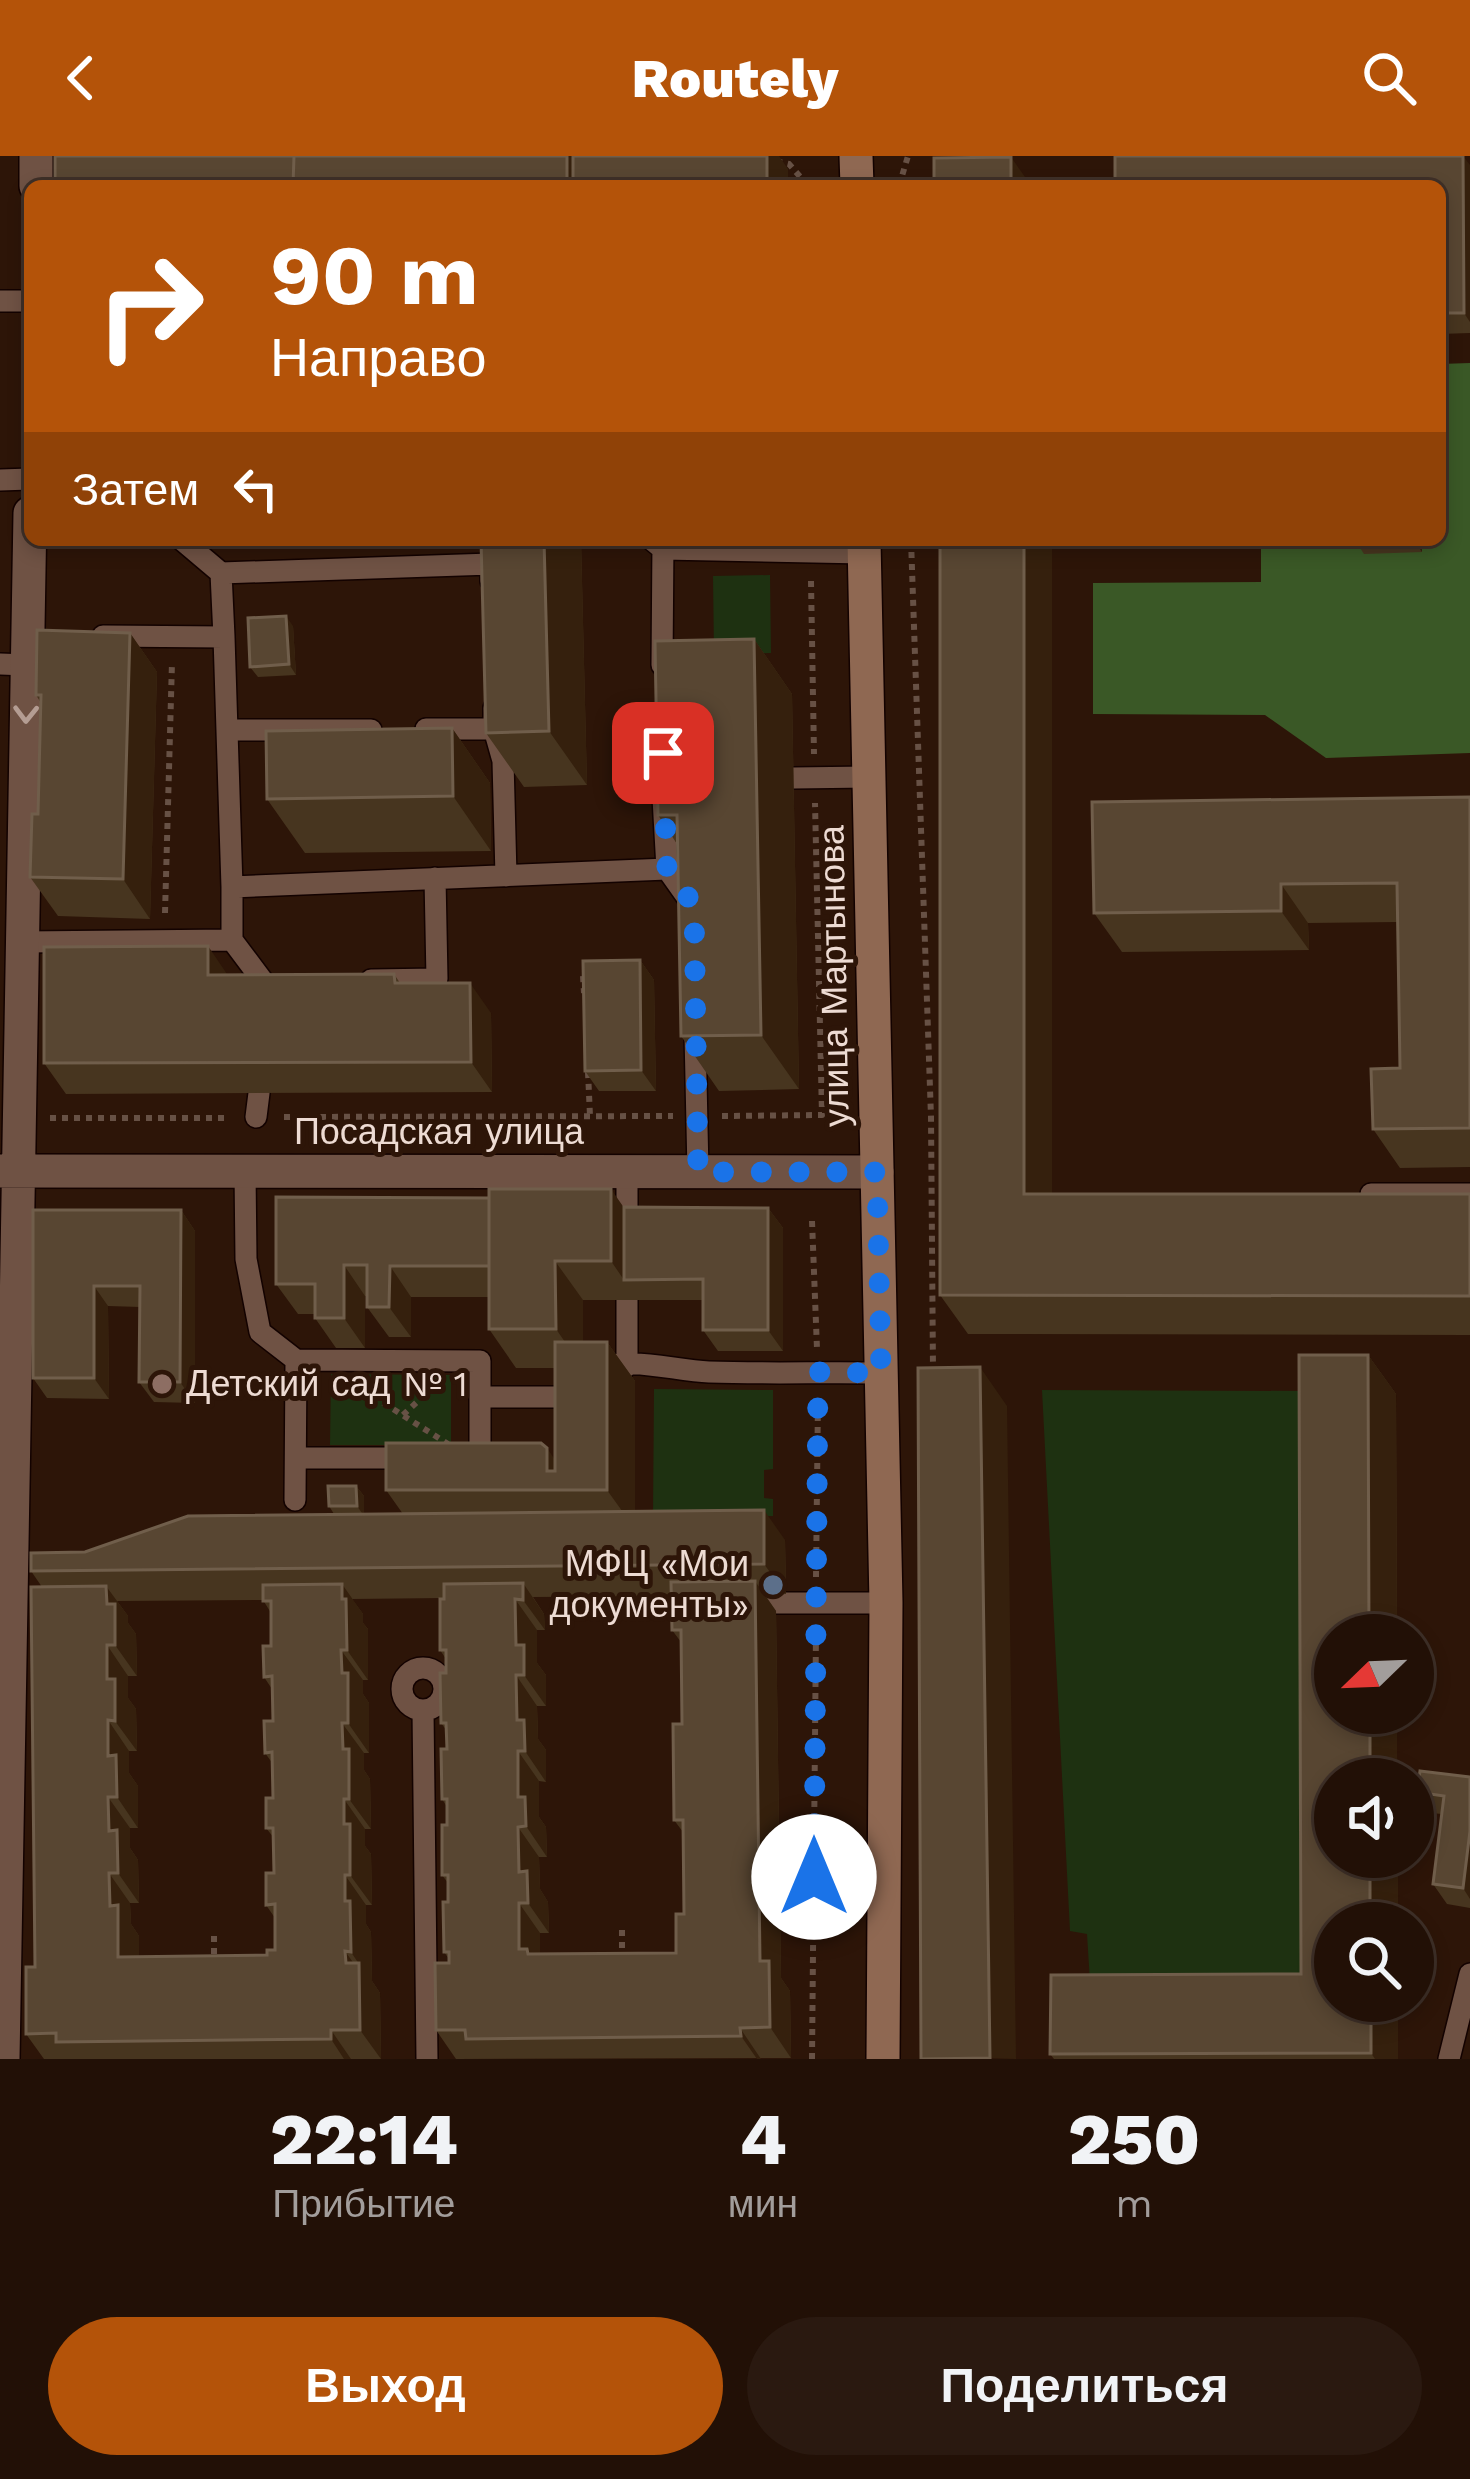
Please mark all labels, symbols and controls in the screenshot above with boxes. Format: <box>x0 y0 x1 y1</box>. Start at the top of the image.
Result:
icon: back <box>48 45 114 111</box>
icon: search <box>1356 45 1422 111</box>
text: Routely <box>631 47 839 110</box>
text: 90 m <box>270 226 479 324</box>
icon: right <box>72 228 228 384</box>
text: Направо <box>270 326 486 389</box>
icon: left <box>223 456 289 522</box>
text: Затем <box>72 463 199 516</box>
pin <box>612 702 714 804</box>
one-way arrow <box>14 705 40 724</box>
icon: arrive <box>630 720 696 786</box>
street label: улица Мартынова <box>810 824 858 1127</box>
street label: Посадская улица <box>294 1111 585 1153</box>
place label: Детский сад № 1 <box>186 1363 468 1405</box>
marker: Детский сад № 1 <box>149 1371 175 1397</box>
place label: МФЦ «Мои документы» <box>549 1543 749 1626</box>
marker: МФЦ «Мои документы» <box>760 1572 786 1598</box>
north arrow <box>1314 1614 1434 1734</box>
map controls <box>1314 1614 1434 2022</box>
button: sound <box>1314 1758 1434 1878</box>
position arrow <box>751 1814 877 1940</box>
button: search <box>1314 1902 1434 2022</box>
text: 22:14 <box>270 2097 458 2181</box>
text: 4 <box>739 2097 787 2181</box>
text: 250 <box>1068 2097 1200 2181</box>
text: Прибытие <box>272 2181 456 2226</box>
text: мин <box>728 2181 798 2226</box>
text: m <box>1115 2181 1153 2226</box>
button: Выход <box>48 2317 723 2455</box>
button: Поделиться <box>747 2317 1422 2455</box>

